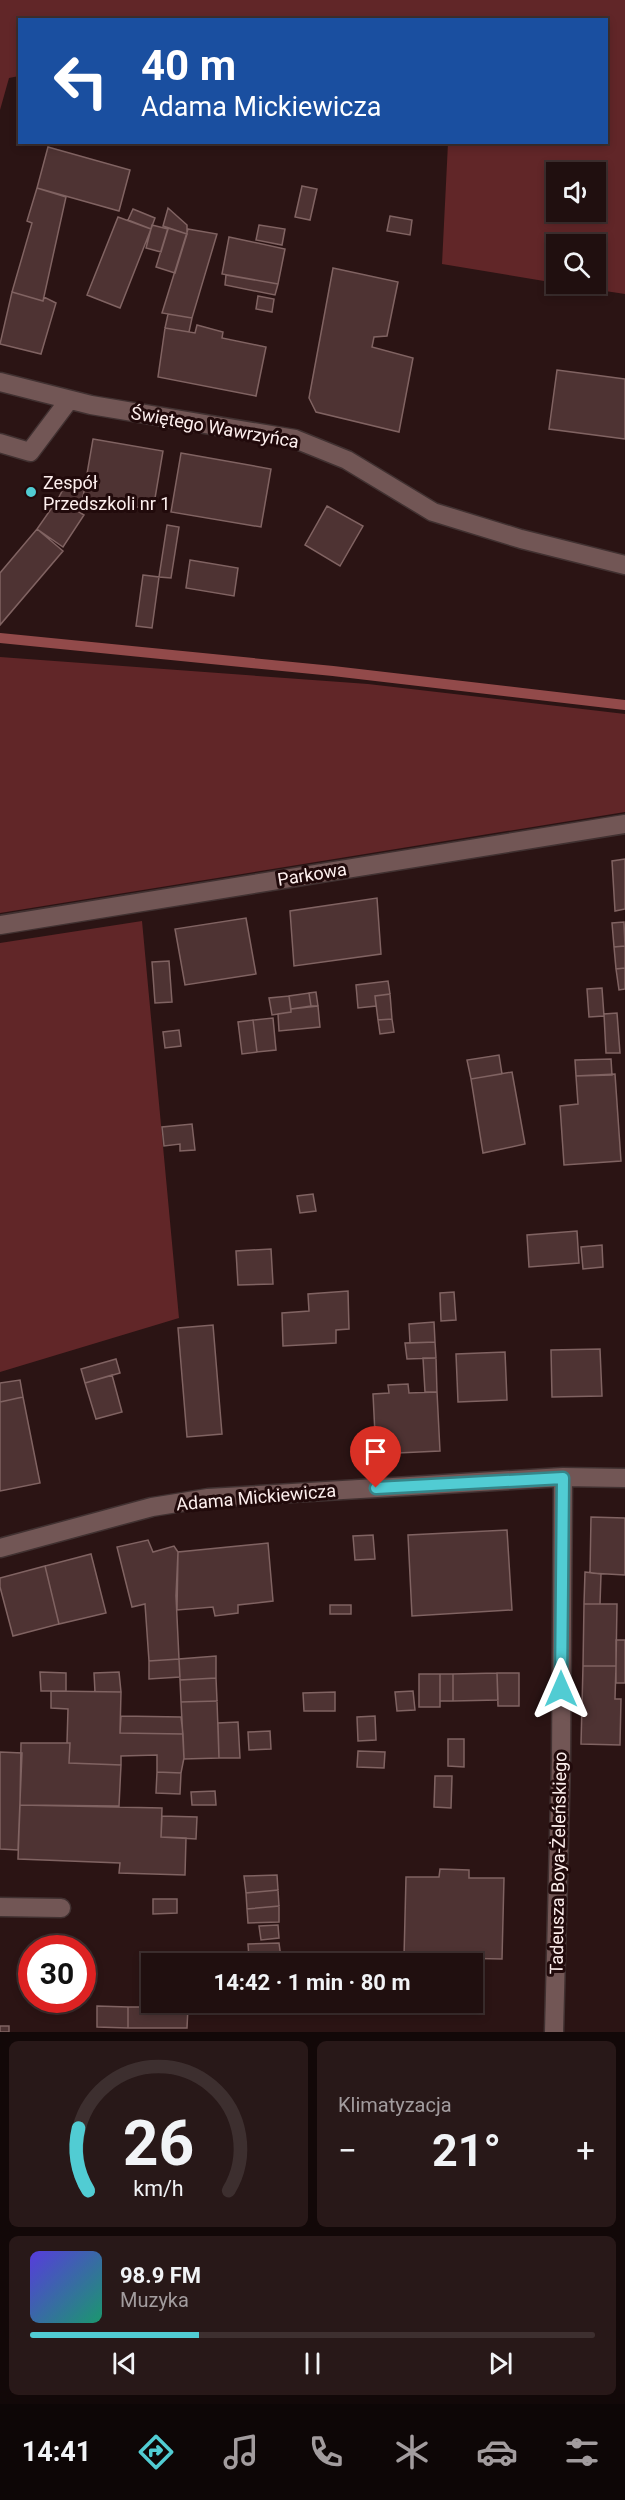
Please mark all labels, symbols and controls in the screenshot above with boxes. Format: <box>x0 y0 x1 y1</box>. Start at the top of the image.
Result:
text: 40 m <box>141 41 236 90</box>
icon: left <box>42 42 120 120</box>
text: Adama Mickiewicza <box>141 91 382 123</box>
map controls <box>546 162 606 294</box>
button: sound <box>546 162 606 222</box>
button: search <box>546 234 606 294</box>
street label: Świętego Wawrzyńca <box>129 402 301 452</box>
place label: Zespół Przedszkoli nr 1 <box>43 472 170 514</box>
marker: Zespół Przedszkoli nr 1 <box>24 485 38 499</box>
street label: Parkowa <box>276 858 348 890</box>
pin <box>350 1426 401 1488</box>
icon: arrive <box>359 1435 392 1468</box>
street label: Adama Mickiewicza <box>175 1480 337 1514</box>
position arrow <box>529 1657 593 1721</box>
street label: Tadeusza Boya-Żeleńskiego <box>546 1751 570 1975</box>
speed limit sign: 30 <box>18 1935 96 2013</box>
text: 14:42 · 1 min · 80 m <box>214 1970 410 1995</box>
text: Klimatyzacja <box>338 2093 452 2117</box>
text: 26 <box>123 2107 194 2180</box>
text: 21° <box>432 2124 501 2177</box>
text: − <box>338 2131 357 2170</box>
text: + <box>576 2131 595 2170</box>
text: km/h <box>133 2176 184 2201</box>
text: 98.9 FM <box>120 2263 201 2288</box>
text: Muzyka <box>120 2288 189 2312</box>
icon: previous <box>108 2347 141 2380</box>
icon: pause <box>296 2347 329 2380</box>
icon: next <box>484 2347 517 2380</box>
icon: directions <box>135 2431 177 2473</box>
icon: music <box>220 2431 262 2473</box>
icon: phone <box>305 2431 347 2473</box>
icon: climate <box>391 2431 433 2473</box>
icon: car <box>476 2431 518 2473</box>
icon: filters <box>561 2431 603 2473</box>
text: 14:41 <box>22 2436 91 2468</box>

